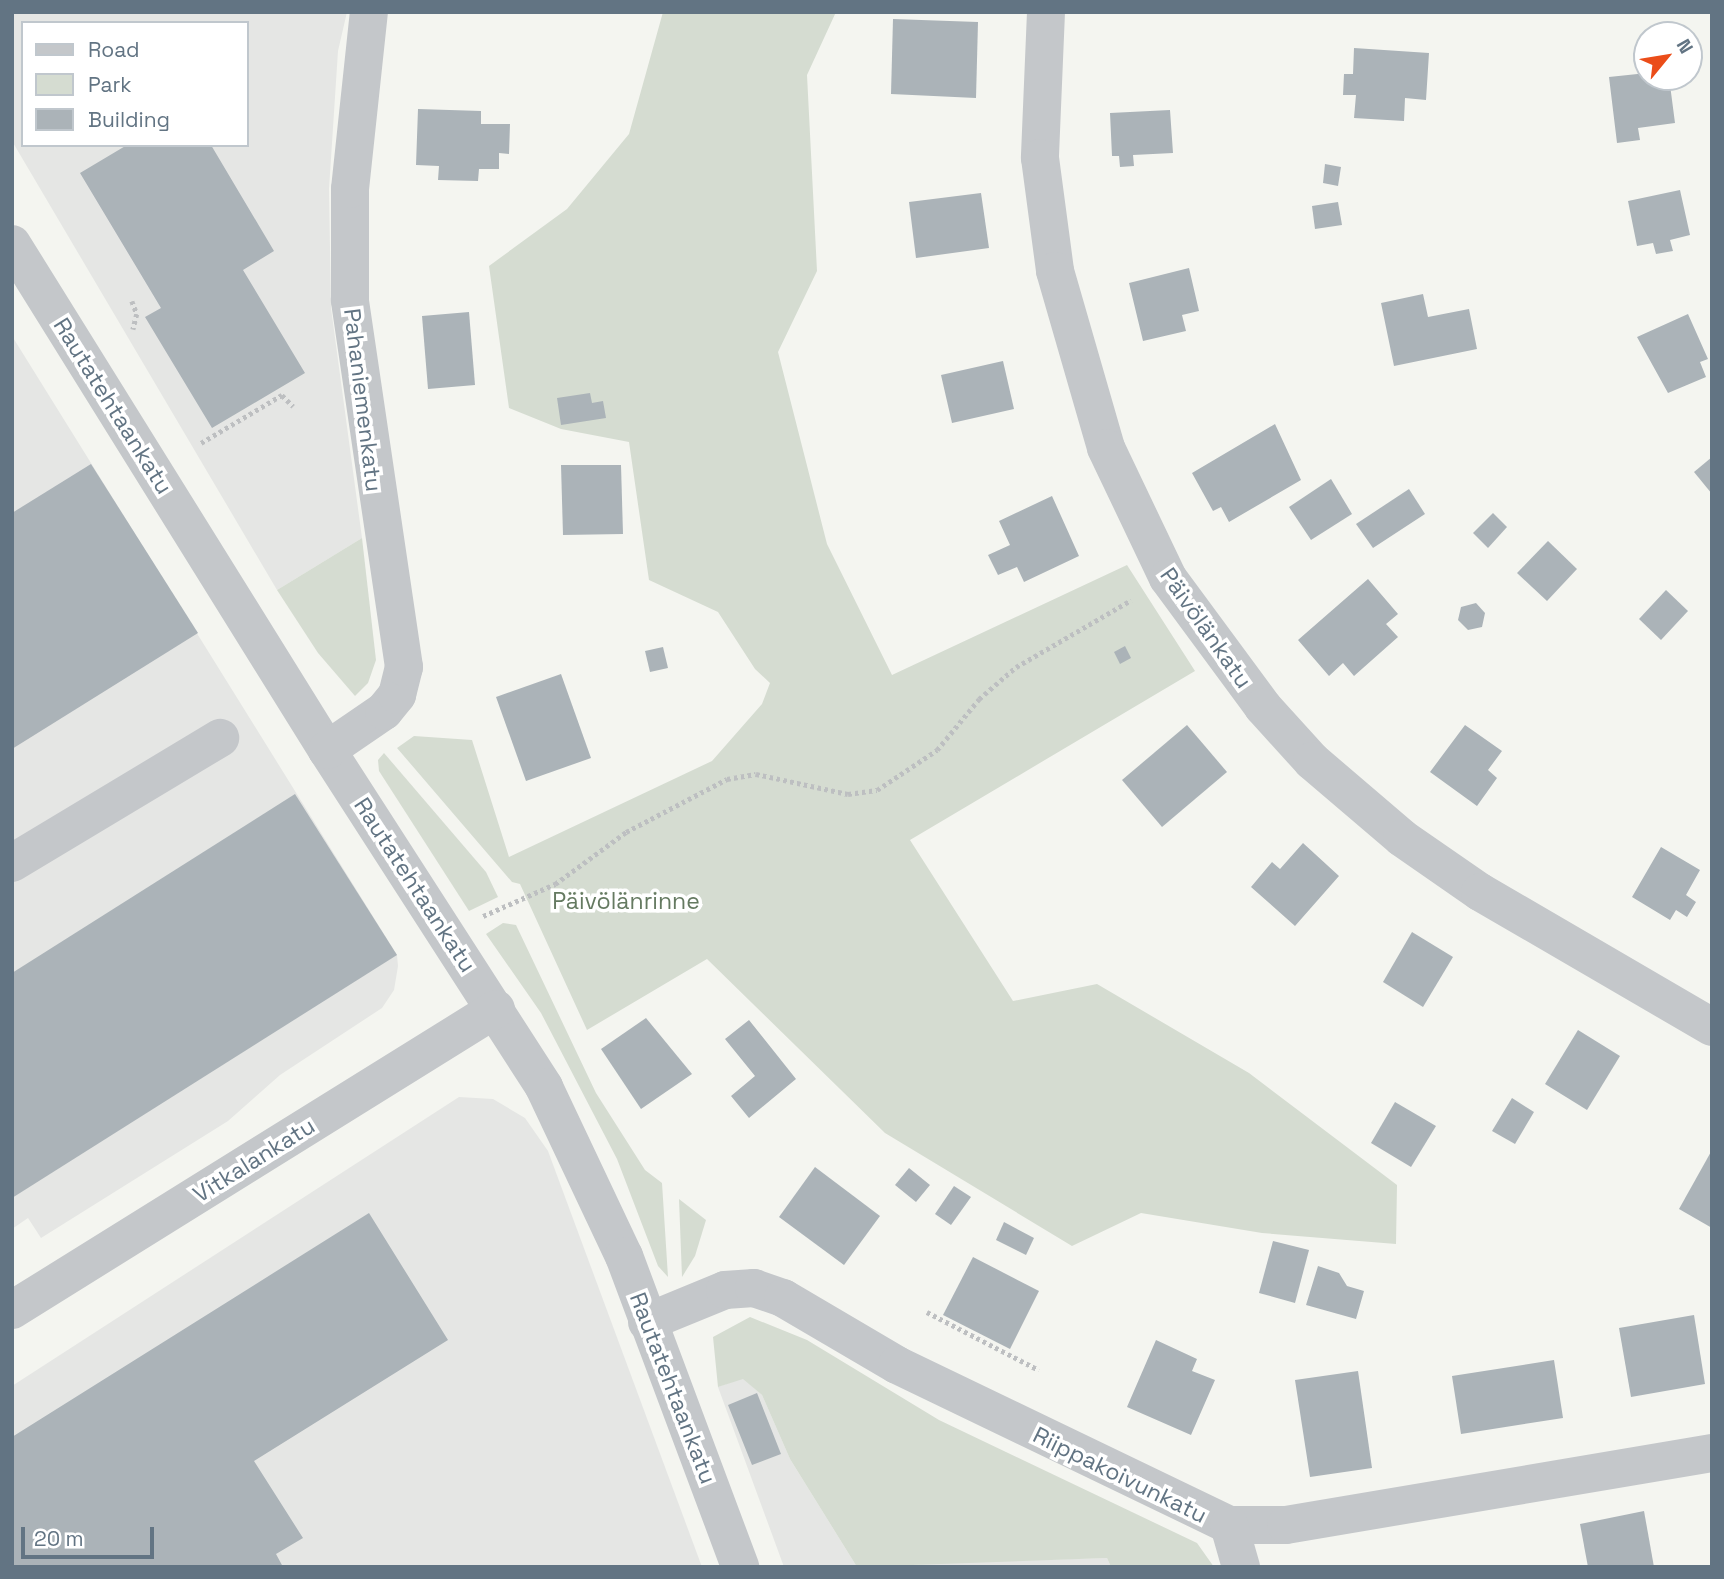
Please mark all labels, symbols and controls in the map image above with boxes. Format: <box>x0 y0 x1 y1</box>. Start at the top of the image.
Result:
legend <box>21 21 248 147</box>
north arrow <box>1633 21 1703 91</box>
text: N <box>1671 34 1699 58</box>
text: Road <box>88 36 140 63</box>
text: Park <box>88 71 132 98</box>
text: Building <box>88 106 170 133</box>
street label: Pahaniemenkatu <box>338 307 388 493</box>
street label: Rautatehtaankatu <box>48 313 178 499</box>
street label: Päivölänkatu <box>1154 562 1258 694</box>
street label: Rautatehtaankatu <box>348 793 482 977</box>
park label: Päivölänrinne <box>552 887 700 915</box>
street label: Vitkalankatu <box>188 1112 320 1208</box>
street label: Rautatehtaankatu <box>624 1289 722 1487</box>
street label: Riippakoivunkatu <box>1029 1421 1211 1529</box>
scale bar <box>24 1512 158 1556</box>
text: 20 m <box>34 1525 84 1552</box>

